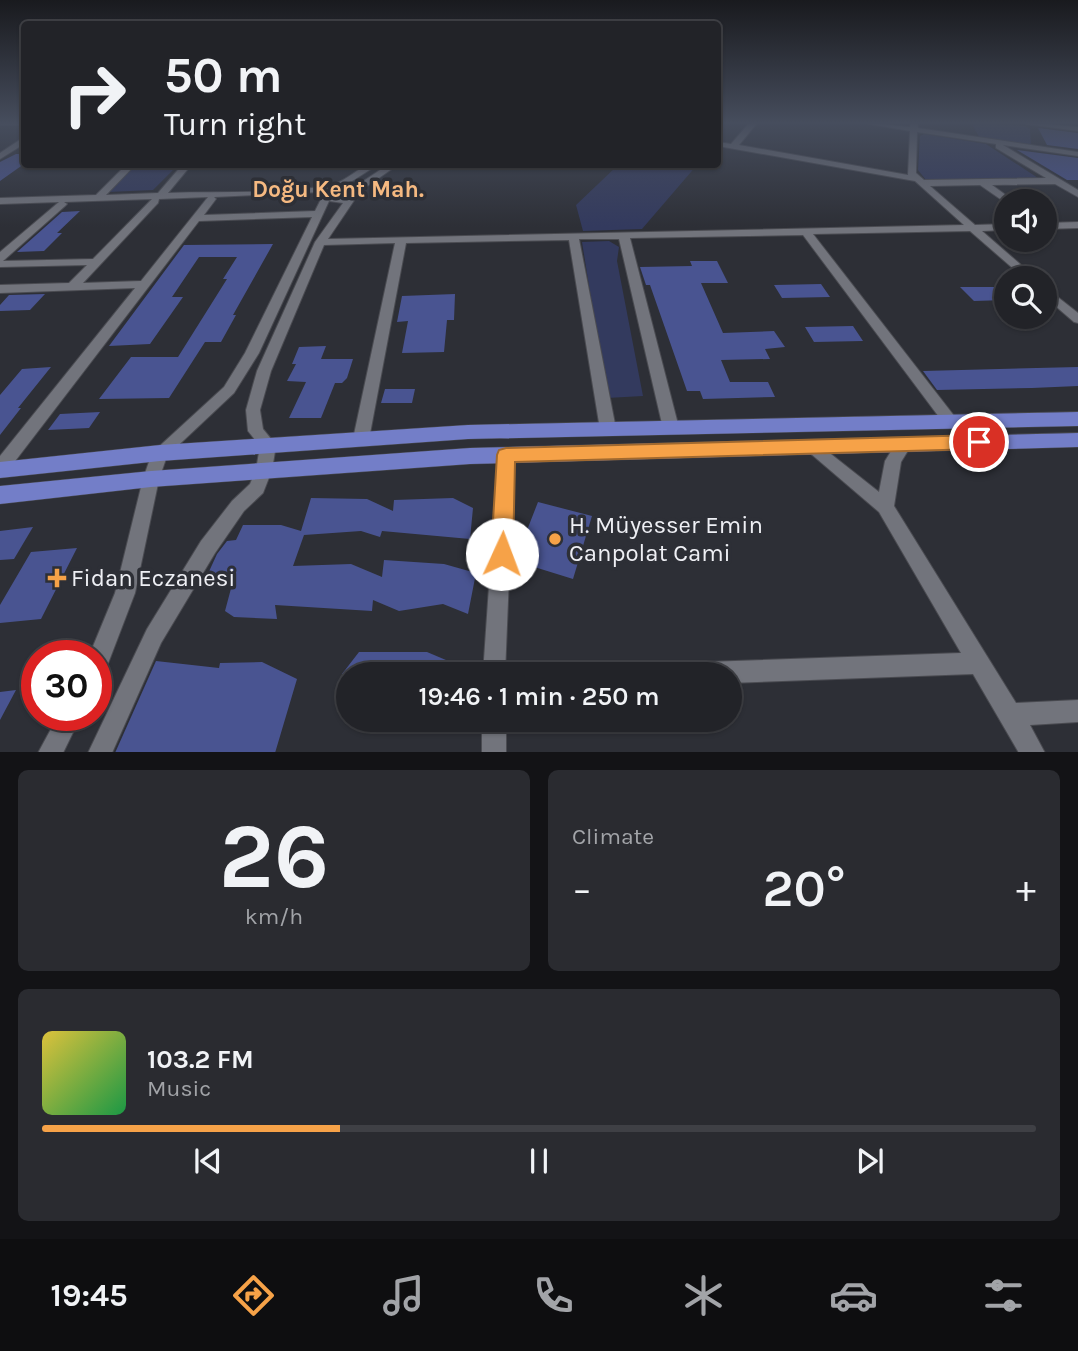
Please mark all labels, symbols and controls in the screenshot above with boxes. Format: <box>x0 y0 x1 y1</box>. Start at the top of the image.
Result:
text: 50 m <box>164 47 282 104</box>
icon: right <box>49 49 140 140</box>
text: Turn right <box>164 106 306 143</box>
district label: Doğu Kent Mah. <box>252 176 424 203</box>
map controls <box>994 189 1057 329</box>
button: sound <box>994 189 1057 252</box>
button: search <box>994 266 1057 329</box>
pin <box>949 412 1009 472</box>
icon: arrive <box>960 423 998 461</box>
place label: H. Müyesser Emin Canpolat Cami <box>569 511 763 567</box>
position arrow <box>465 517 539 591</box>
marker: H. Müyesser Emin Canpolat Cami <box>547 531 563 547</box>
place label: Fidan Eczanesi <box>71 564 235 592</box>
marker: Fidan Eczanesi <box>49 570 65 586</box>
speed limit sign: 30 <box>21 640 112 731</box>
text: 19:46 · 1 min · 250 m <box>418 681 660 712</box>
text: 26 <box>219 804 329 910</box>
text: Climate <box>572 823 654 850</box>
text: 20° <box>763 858 845 919</box>
text: − <box>572 867 592 912</box>
text: + <box>1016 867 1036 912</box>
text: km/h <box>245 903 303 930</box>
text: 103.2 FM <box>147 1044 254 1075</box>
text: Music <box>147 1075 211 1102</box>
icon: previous <box>189 1142 227 1180</box>
icon: pause <box>520 1142 558 1180</box>
icon: next <box>851 1142 889 1180</box>
icon: directions <box>229 1271 278 1320</box>
icon: music <box>379 1271 428 1320</box>
icon: phone <box>529 1271 578 1320</box>
icon: climate <box>679 1271 728 1320</box>
icon: car <box>829 1271 878 1320</box>
icon: filters <box>979 1271 1028 1320</box>
text: 19:45 <box>50 1277 128 1314</box>

